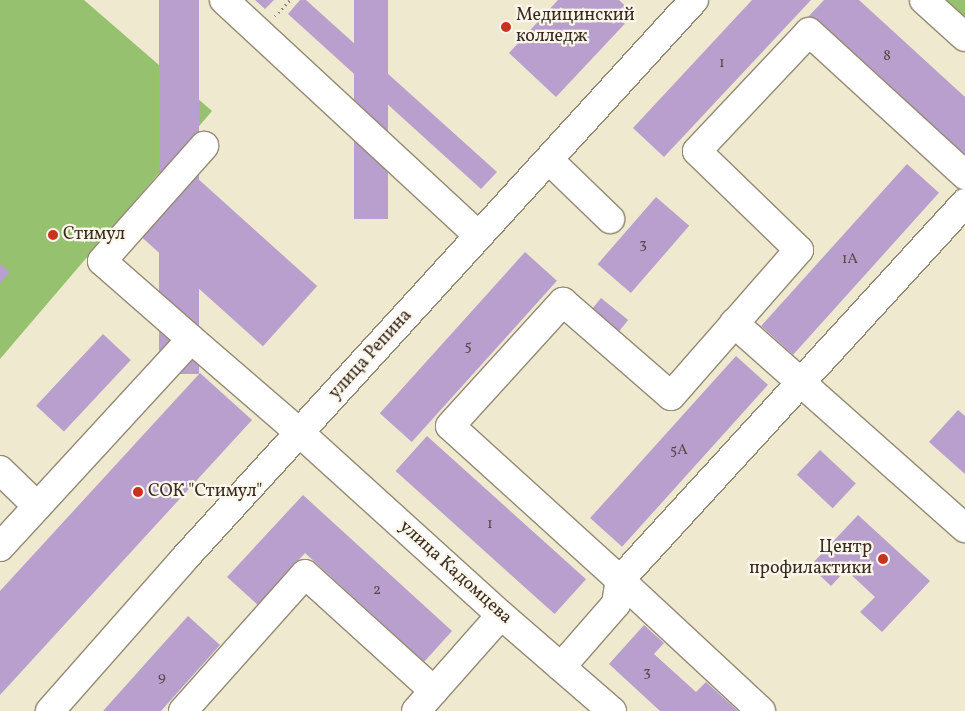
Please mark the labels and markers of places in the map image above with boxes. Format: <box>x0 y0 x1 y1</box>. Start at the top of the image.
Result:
place label: Медицинский колледж <box>516 6 635 48</box>
marker: Медицинский колледж <box>500 21 512 33</box>
place label: Стимул <box>63 224 125 246</box>
marker: Стимул <box>47 229 59 241</box>
place label: СОК "Стимул" <box>148 481 262 503</box>
marker: СОК "Стимул" <box>132 486 144 498</box>
place label: Центр профилактики <box>749 538 872 580</box>
marker: Центр профилактики <box>876 552 890 566</box>

